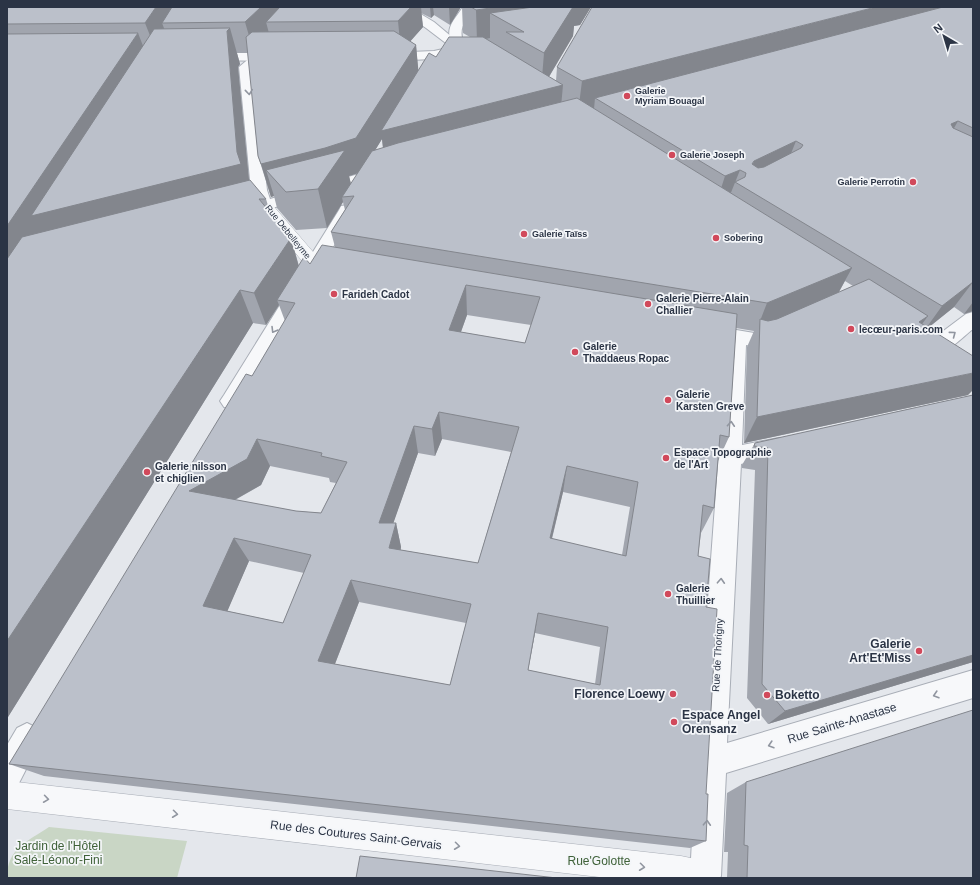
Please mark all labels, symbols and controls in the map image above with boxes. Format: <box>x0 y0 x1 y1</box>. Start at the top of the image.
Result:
north arrow <box>924 16 964 56</box>
text: N <box>931 21 945 35</box>
place label: Galerie Myriam Bouagal <box>635 86 705 106</box>
one-way arrow <box>244 89 253 95</box>
marker: Galerie Myriam Bouagal <box>622 91 632 101</box>
marker: Galerie Joseph <box>667 150 677 160</box>
place label: Galerie Joseph <box>680 150 745 160</box>
place label: Galerie Perrotin <box>837 177 905 187</box>
marker: Galerie Perrotin <box>908 177 918 187</box>
street label: Rue Debelleyme <box>263 203 313 261</box>
marker: Galerie Taïss <box>519 229 529 239</box>
place label: Galerie Taïss <box>532 229 587 239</box>
marker: Sobering <box>711 233 721 243</box>
place label: Sobering <box>724 233 763 243</box>
marker: Farideh Cadot <box>329 289 339 299</box>
place label: Farideh Cadot <box>342 289 410 300</box>
place label: Galerie Pierre-Alain Challier <box>656 293 749 316</box>
marker: Galerie Pierre-Alain Challier <box>643 299 653 309</box>
marker: lecœur-paris.com <box>846 324 856 334</box>
place label: lecœur-paris.com <box>859 324 943 335</box>
one-way arrow <box>271 326 278 333</box>
one-way arrow <box>949 332 956 339</box>
place label: Galerie Thaddaeus Ropac <box>583 341 670 364</box>
marker: Galerie Thaddaeus Ropac <box>570 347 580 357</box>
place label: Galerie Karsten Greve <box>676 389 745 412</box>
marker: Galerie Karsten Greve <box>663 395 673 405</box>
one-way arrow <box>727 421 736 427</box>
place label: Espace Topographie de l'Art <box>674 447 772 470</box>
marker: Espace Topographie de l'Art <box>661 453 671 463</box>
place label: Galerie nilsson et chiglien <box>155 461 227 484</box>
marker: Galerie nilsson et chiglien <box>142 467 152 477</box>
one-way arrow <box>717 578 726 584</box>
place label: Galerie Thuillier <box>676 583 715 606</box>
marker: Galerie Thuillier <box>663 589 673 599</box>
street label: Rue de Thorigny <box>710 618 725 692</box>
place label: Galerie Art'Et'Miss <box>849 637 911 665</box>
marker: Galerie Art'Et'Miss <box>914 646 924 656</box>
place label: Florence Loewy <box>574 687 665 701</box>
place label: Boketto <box>775 688 820 702</box>
marker: Florence Loewy <box>668 689 678 699</box>
marker: Boketto <box>762 690 772 700</box>
one-way arrow <box>932 690 939 699</box>
street label: Rue Sainte-Anastase <box>786 700 899 746</box>
place label: Espace Angel Orensanz <box>682 708 760 736</box>
marker: Espace Angel Orensanz <box>669 717 679 727</box>
one-way arrow <box>767 740 774 749</box>
one-way arrow <box>43 794 49 803</box>
one-way arrow <box>172 809 178 818</box>
street label: Rue des Coutures Saint-Gervais <box>269 818 443 852</box>
one-way arrow <box>703 820 712 826</box>
park label: Jardin de l'Hôtel Salé-Léonor-Fini <box>14 839 102 867</box>
one-way arrow <box>454 841 460 850</box>
park label: Rue'Golotte <box>568 854 631 868</box>
one-way arrow <box>639 862 645 871</box>

